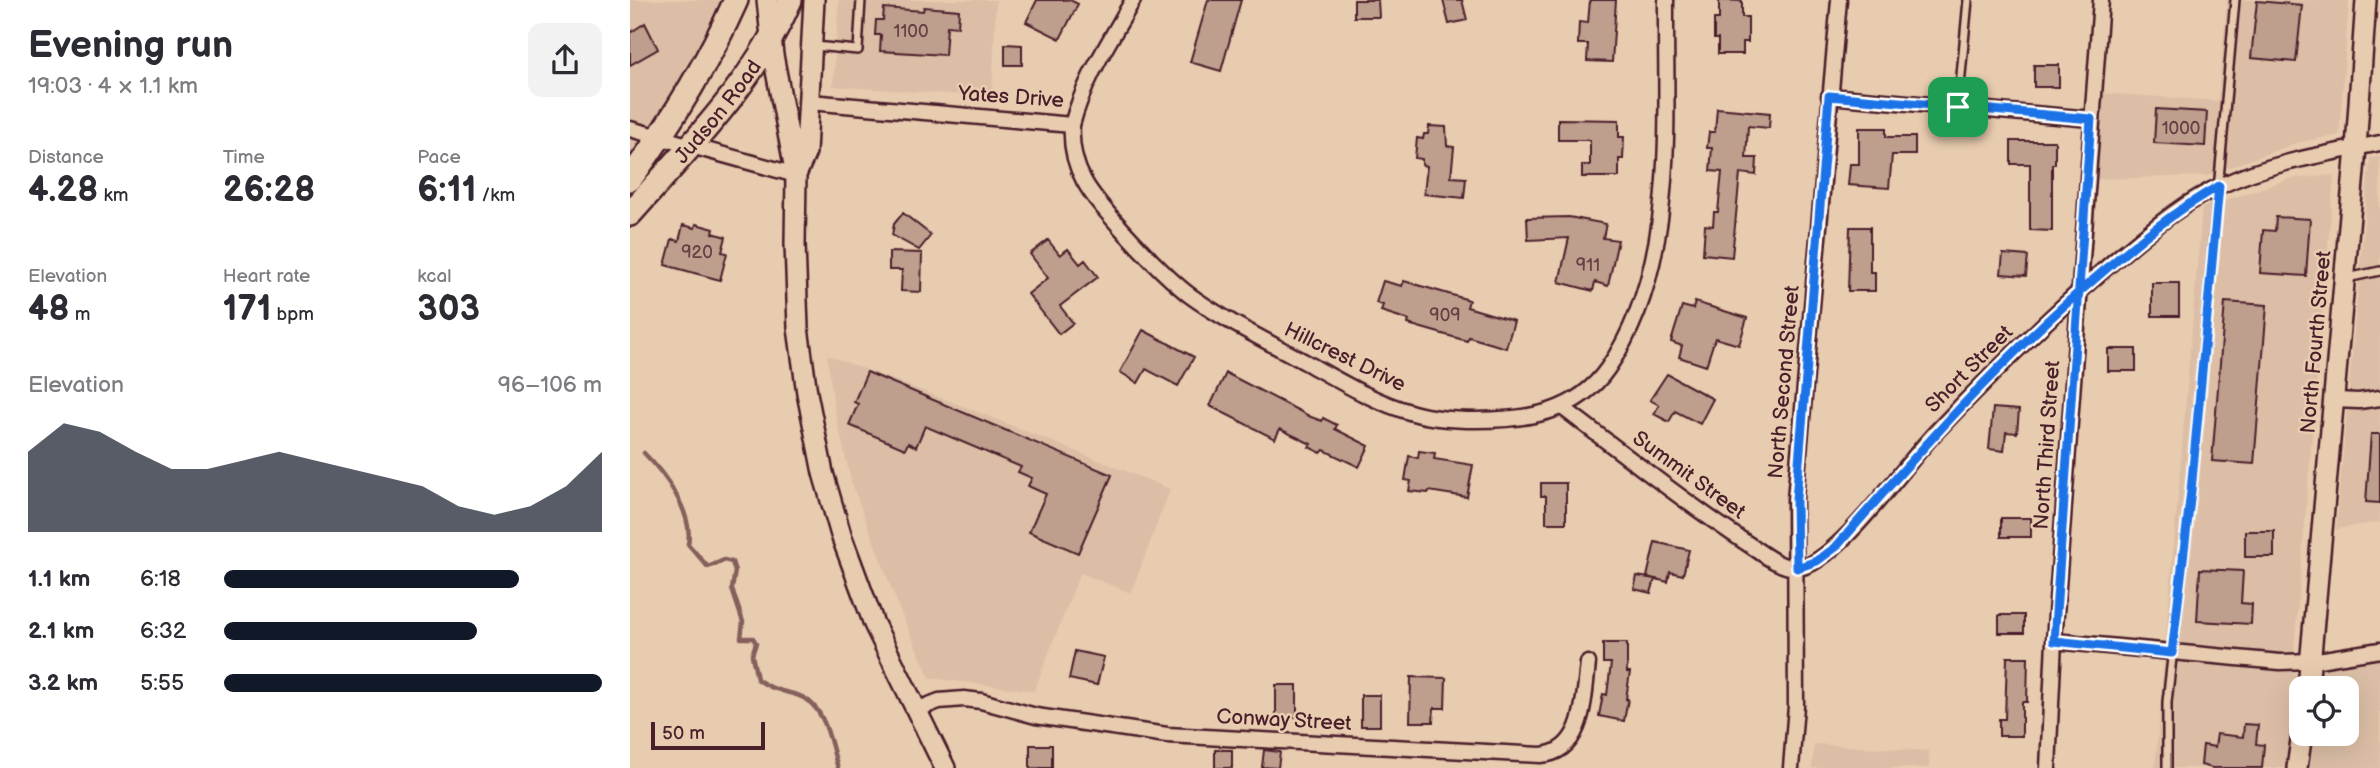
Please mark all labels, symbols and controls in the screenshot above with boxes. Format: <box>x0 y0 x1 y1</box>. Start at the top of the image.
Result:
house number: 1100 <box>893 21 929 42</box>
text: Evening run <box>28 23 233 68</box>
button: share <box>528 23 602 97</box>
street label: Judson Road <box>669 55 767 168</box>
text: 19:03 · 4 × 1.1 km <box>28 72 198 100</box>
pin <box>1928 77 1988 137</box>
street label: Yates Drive <box>956 81 1065 113</box>
icon: arrive <box>1939 88 1977 126</box>
house number: 1000 <box>2162 118 2200 139</box>
text: Distance <box>28 146 104 169</box>
text: Time <box>223 146 265 169</box>
text: Pace <box>417 146 461 169</box>
text: 4.28 <box>28 169 98 212</box>
text: 26:28 <box>223 169 315 212</box>
text: 6:11 <box>417 169 476 212</box>
text: km <box>98 184 128 207</box>
text: /km <box>476 184 515 207</box>
house number: 920 <box>681 242 713 263</box>
street label: North Fourth Street <box>2296 249 2336 434</box>
house number: 911 <box>1576 255 1600 276</box>
text: Elevation <box>28 265 107 288</box>
text: Heart rate <box>223 265 310 288</box>
text: kcal <box>417 265 451 288</box>
street label: North Second Street <box>1763 284 1805 480</box>
text: 48 <box>28 288 70 331</box>
text: 171 <box>223 288 271 331</box>
text: 303 <box>417 288 480 331</box>
text: m <box>70 303 91 326</box>
text: bpm <box>271 303 314 326</box>
house number: 909 <box>1429 305 1461 326</box>
street label: Hillcrest Drive <box>1280 317 1410 397</box>
street label: Short Street <box>1920 320 2018 418</box>
street label: North Third Street <box>2029 359 2065 530</box>
text: Elevation <box>28 371 124 399</box>
text: 96–106 m <box>498 371 602 399</box>
street label: Summit Street <box>1628 426 1751 525</box>
text: 1.1 km <box>28 565 90 593</box>
text: 6:18 <box>140 565 181 593</box>
text: 2.1 km <box>28 617 94 645</box>
text: 6:32 <box>140 617 186 645</box>
text: 3.2 km <box>28 669 98 697</box>
text: 5:55 <box>140 669 184 697</box>
map controls <box>2289 676 2359 746</box>
button: locate <box>2289 676 2359 746</box>
street label: Conway Street <box>1216 704 1353 736</box>
scale bar <box>651 719 765 751</box>
text: 50 m <box>662 722 705 745</box>

